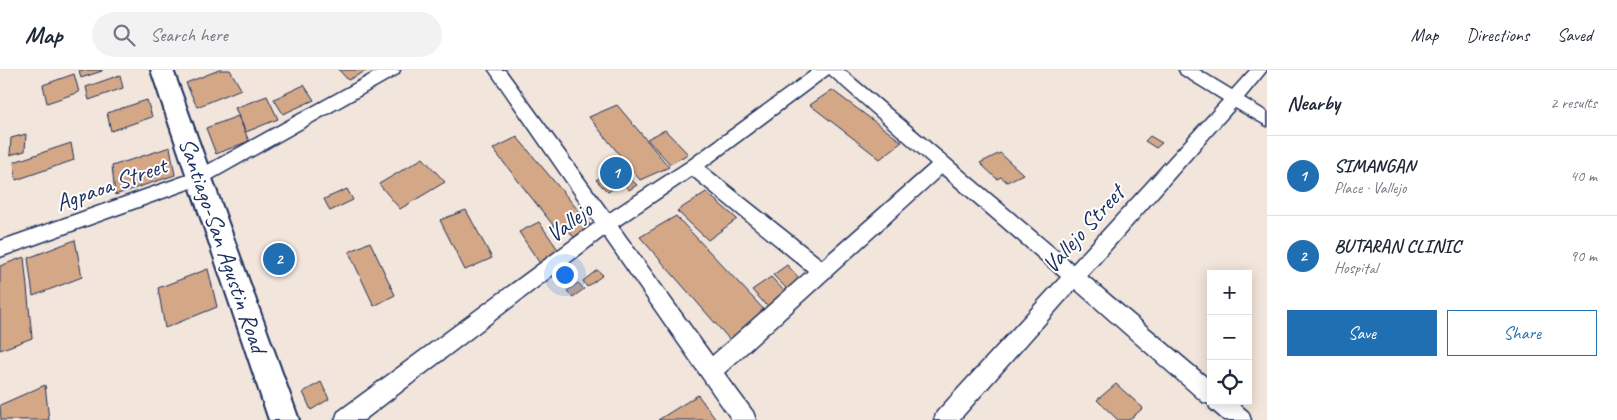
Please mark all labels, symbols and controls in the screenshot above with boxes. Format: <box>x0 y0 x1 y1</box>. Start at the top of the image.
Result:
search box <box>92 12 442 57</box>
text: Map <box>25 20 62 50</box>
icon: search <box>110 21 138 49</box>
text: Search here <box>150 23 228 47</box>
text: Map <box>1411 24 1438 46</box>
text: Directions <box>1466 24 1529 46</box>
text: Saved <box>1557 24 1592 46</box>
text: Nearby <box>1287 90 1340 116</box>
text: 2 results <box>1550 93 1597 113</box>
street label: Santiago-San Agustin Road <box>172 134 275 360</box>
street label: Agpaoa Street <box>51 149 173 218</box>
pin: 1 <box>600 154 632 192</box>
text: SIMANGAN <box>1334 154 1415 178</box>
text: 1 <box>1299 166 1307 186</box>
text: 40 m <box>1570 166 1597 186</box>
street label: Vallejo Street <box>1036 176 1132 279</box>
text: Place · Vallejo <box>1334 178 1406 198</box>
street label: Vallejo <box>540 194 599 249</box>
text: BUTARAN CLINIC <box>1334 234 1461 258</box>
pin: 2 <box>263 240 295 278</box>
text: 2 <box>1299 246 1307 266</box>
text: 90 m <box>1570 246 1597 266</box>
text: Hospital <box>1334 258 1378 278</box>
your location <box>552 262 578 288</box>
map controls <box>1207 270 1252 405</box>
button: + <box>1207 270 1252 315</box>
button: Save <box>1287 310 1437 356</box>
button: Share <box>1447 310 1597 356</box>
button: − <box>1207 315 1252 360</box>
button: locate <box>1207 360 1252 405</box>

